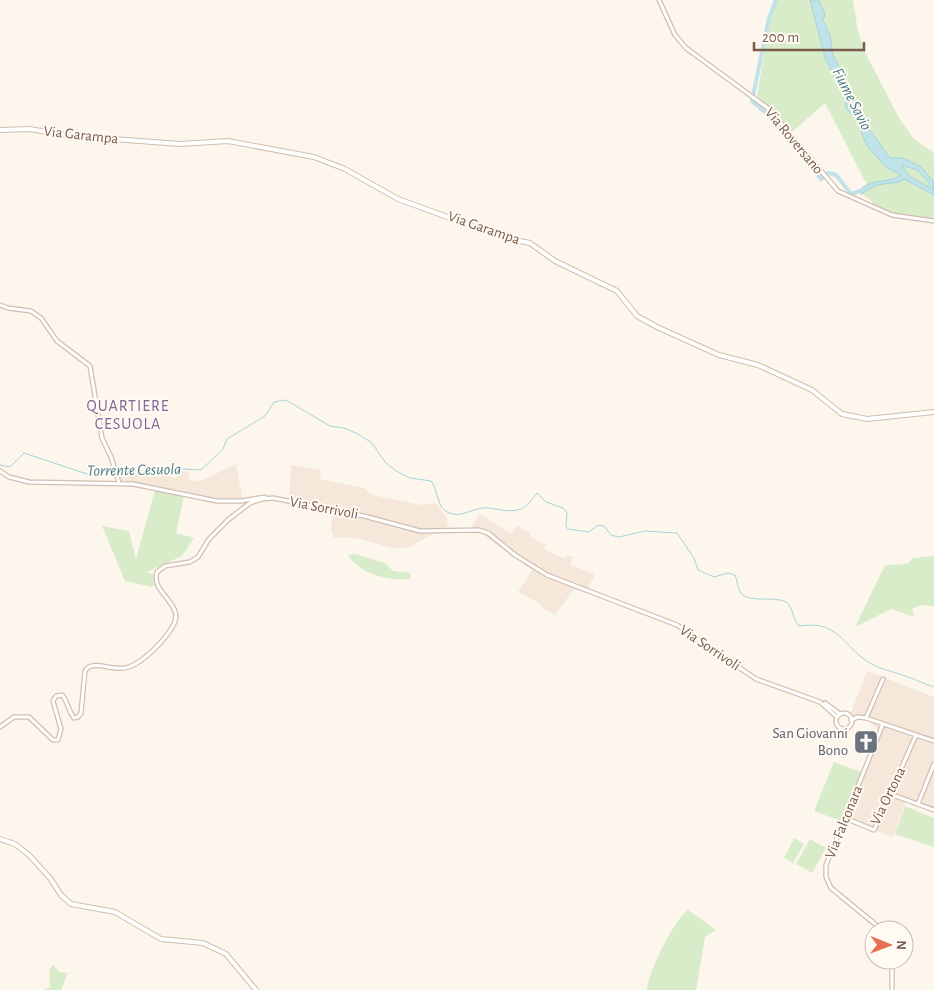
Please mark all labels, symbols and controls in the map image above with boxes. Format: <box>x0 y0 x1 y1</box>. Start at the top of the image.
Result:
scale bar <box>754 20 864 52</box>
text: 200 m <box>762 30 799 45</box>
water label: Fiume Savio <box>829 65 875 133</box>
street label: Via Roversano <box>762 105 826 177</box>
street label: Via Garampa <box>43 124 119 146</box>
street label: Via Garampa <box>446 209 522 247</box>
district label: QUARTIERE CESUOLA <box>87 398 169 432</box>
water label: Torrente Cesuola <box>87 461 181 479</box>
street label: Via Sorrivoli <box>288 494 360 522</box>
street label: Via Sorrivoli <box>677 622 743 674</box>
place label: San Giovanni Bono <box>773 726 848 758</box>
church icon: San Giovanni Bono <box>853 729 879 755</box>
street label: Via Ortona <box>868 765 908 827</box>
street label: Via Falconara <box>823 783 865 861</box>
north arrow <box>864 920 914 970</box>
text: N <box>894 940 908 950</box>

